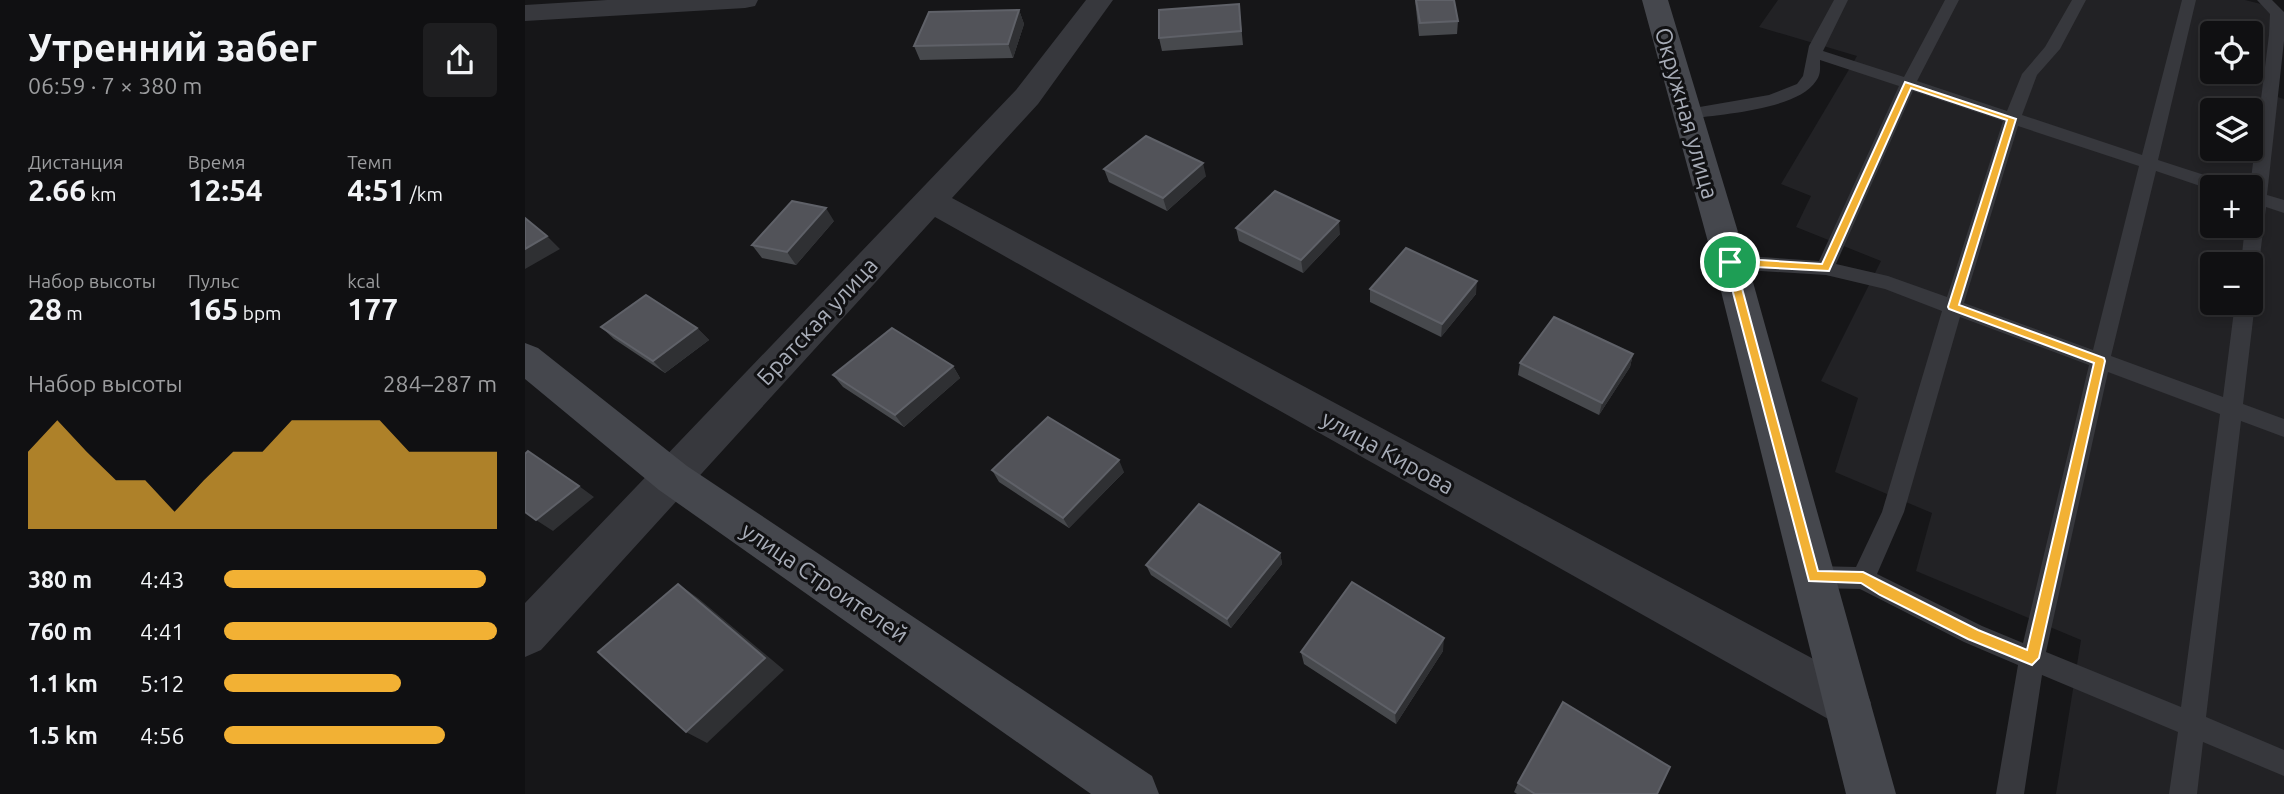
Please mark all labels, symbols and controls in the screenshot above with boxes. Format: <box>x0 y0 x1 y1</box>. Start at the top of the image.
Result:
map controls <box>2200 21 2263 315</box>
button: locate <box>2200 21 2263 84</box>
button: share <box>423 23 497 97</box>
street label: Окружная улица <box>1651 24 1723 202</box>
text: Утренний забег <box>28 26 317 68</box>
text: 06:59 · 7 × 380 m <box>28 73 202 98</box>
button: layers <box>2200 98 2263 161</box>
text: Дистанция <box>28 151 123 173</box>
text: Время <box>188 151 245 173</box>
text: Темп <box>347 151 392 173</box>
text: 2.66 <box>28 173 86 207</box>
text: 12:54 <box>188 173 263 207</box>
text: 4:51 <box>347 173 405 207</box>
button: + <box>2200 175 2263 238</box>
text: km <box>86 183 116 205</box>
text: /km <box>405 183 443 205</box>
pin <box>1700 232 1760 292</box>
icon: arrive <box>1711 243 1749 281</box>
street label: Братская улица <box>752 252 882 390</box>
button: − <box>2200 252 2263 315</box>
text: Набор высоты <box>28 270 156 292</box>
text: Пульс <box>188 270 239 292</box>
text: kcal <box>347 270 380 292</box>
text: 28 <box>28 292 62 326</box>
text: 165 <box>188 292 238 326</box>
text: 177 <box>347 292 398 326</box>
text: m <box>62 302 83 324</box>
text: bpm <box>238 302 281 324</box>
text: Набор высоты <box>28 371 183 396</box>
text: 284–287 m <box>383 371 497 396</box>
street label: улица Кирова <box>1318 405 1458 499</box>
street label: улица Строителей <box>737 517 913 647</box>
text: 380 m <box>28 567 92 592</box>
text: 4:43 <box>140 567 185 592</box>
text: 760 m <box>28 619 92 644</box>
text: 4:41 <box>140 619 185 644</box>
text: 1.1 km <box>28 671 98 696</box>
text: 5:12 <box>140 671 185 696</box>
text: 1.5 km <box>28 723 98 748</box>
text: 4:56 <box>140 723 185 748</box>

